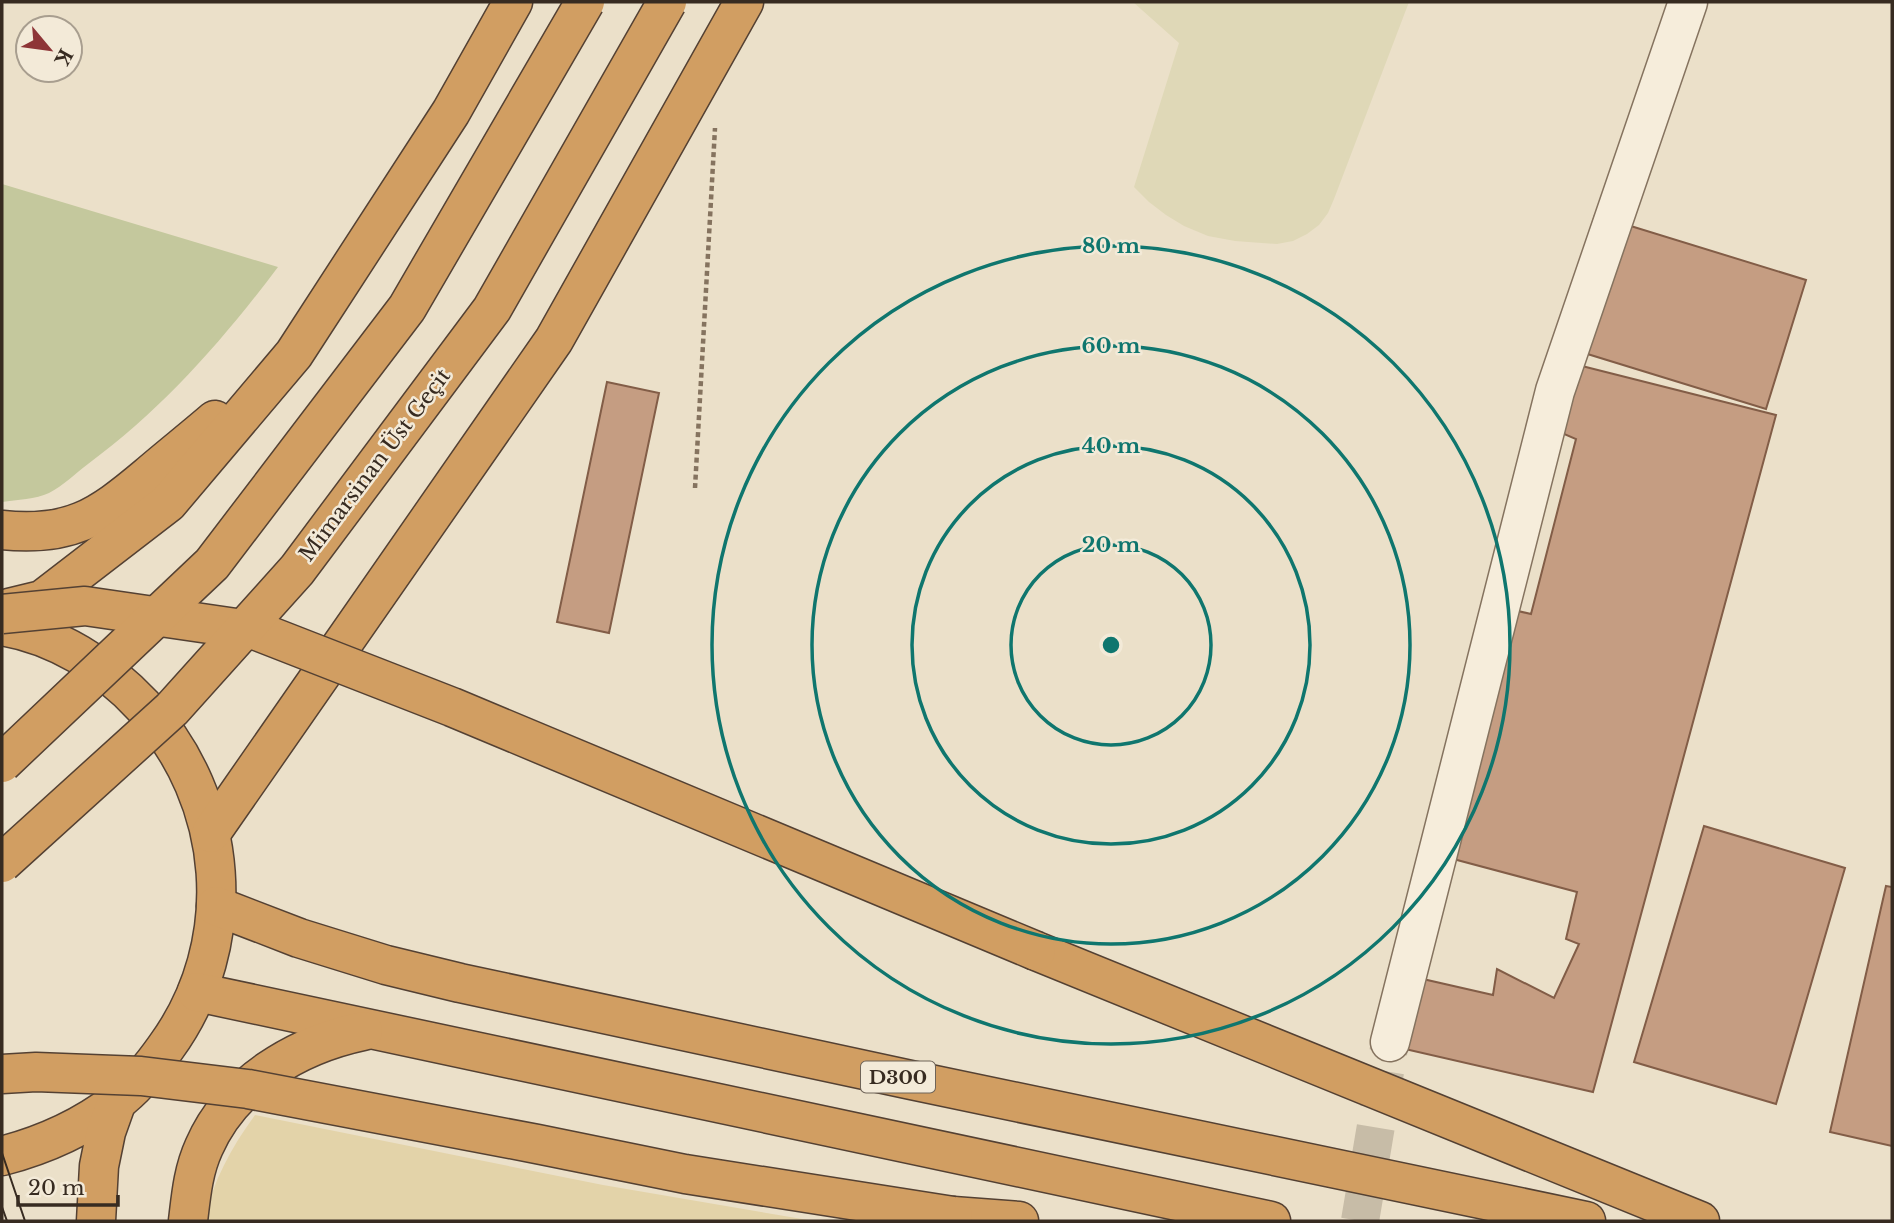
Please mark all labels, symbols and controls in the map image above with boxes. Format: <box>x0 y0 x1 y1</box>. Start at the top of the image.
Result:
north arrow <box>14 14 84 84</box>
text: K <box>49 45 77 71</box>
text: 80 m <box>1082 233 1140 259</box>
text: 60 m <box>1082 333 1140 359</box>
street label: Mimarsinan Üst Geçit <box>294 363 456 567</box>
text: 40 m <box>1082 433 1140 459</box>
text: 20 m <box>1082 532 1140 558</box>
centre of rings <box>1099 633 1123 657</box>
road number: D300 <box>861 1062 935 1092</box>
scale bar <box>18 1164 117 1208</box>
text: 20 m <box>28 1175 85 1201</box>

